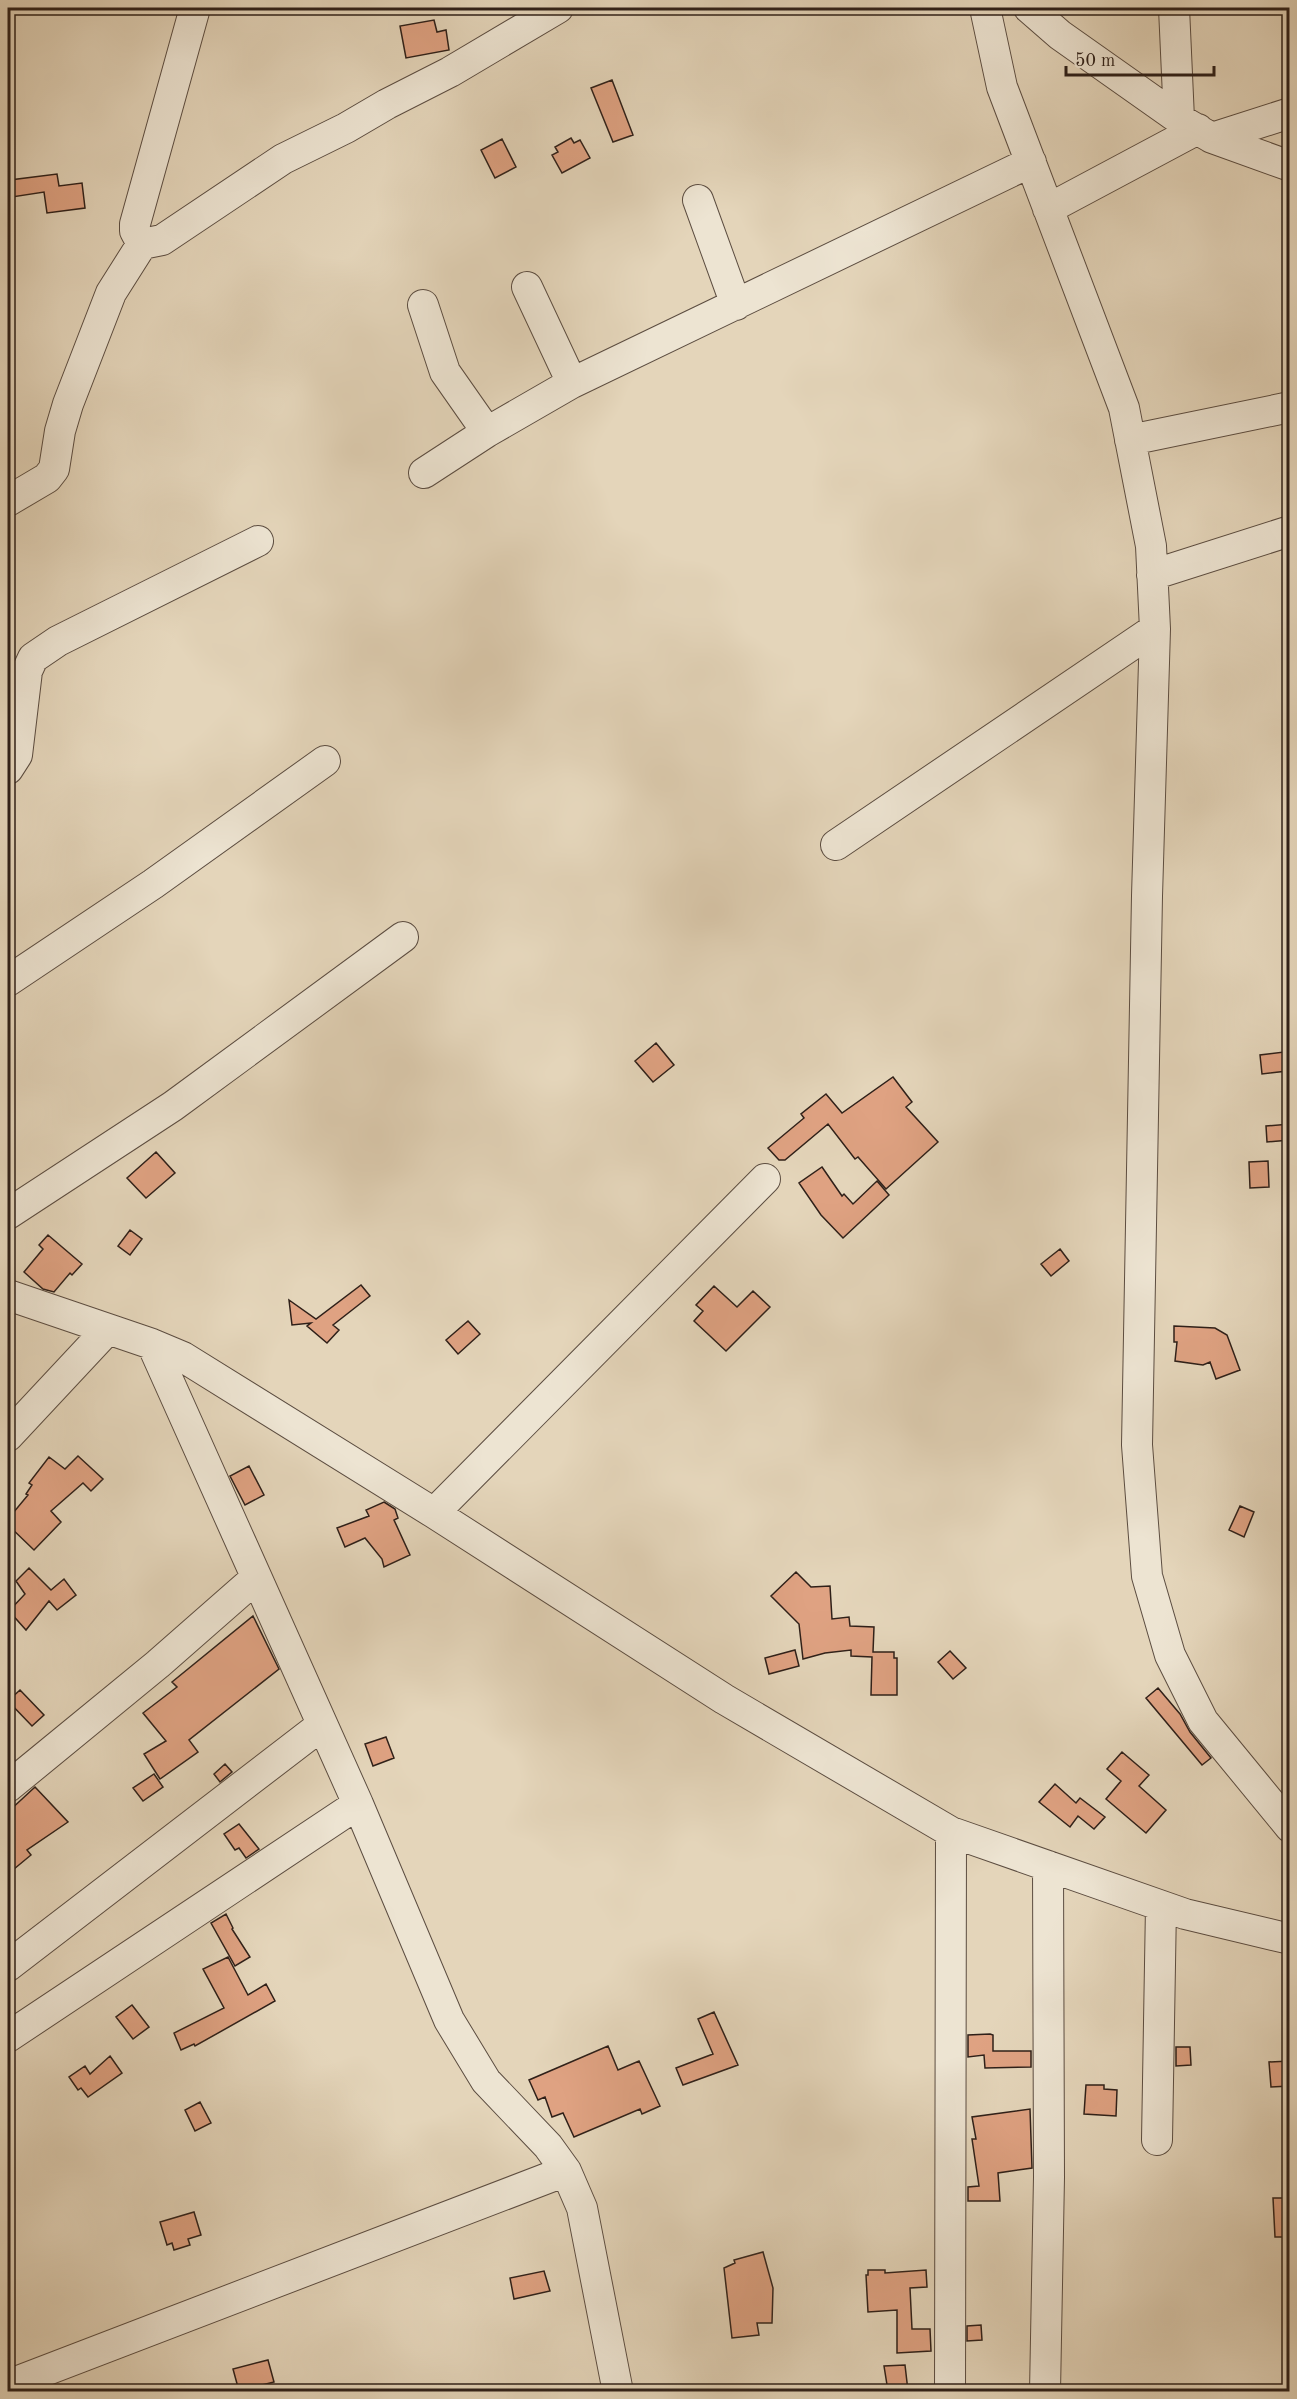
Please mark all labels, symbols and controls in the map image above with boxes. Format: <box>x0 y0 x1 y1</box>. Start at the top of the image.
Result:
scale bar <box>1066 39 1214 77</box>
text: 50 m <box>1075 52 1115 70</box>

